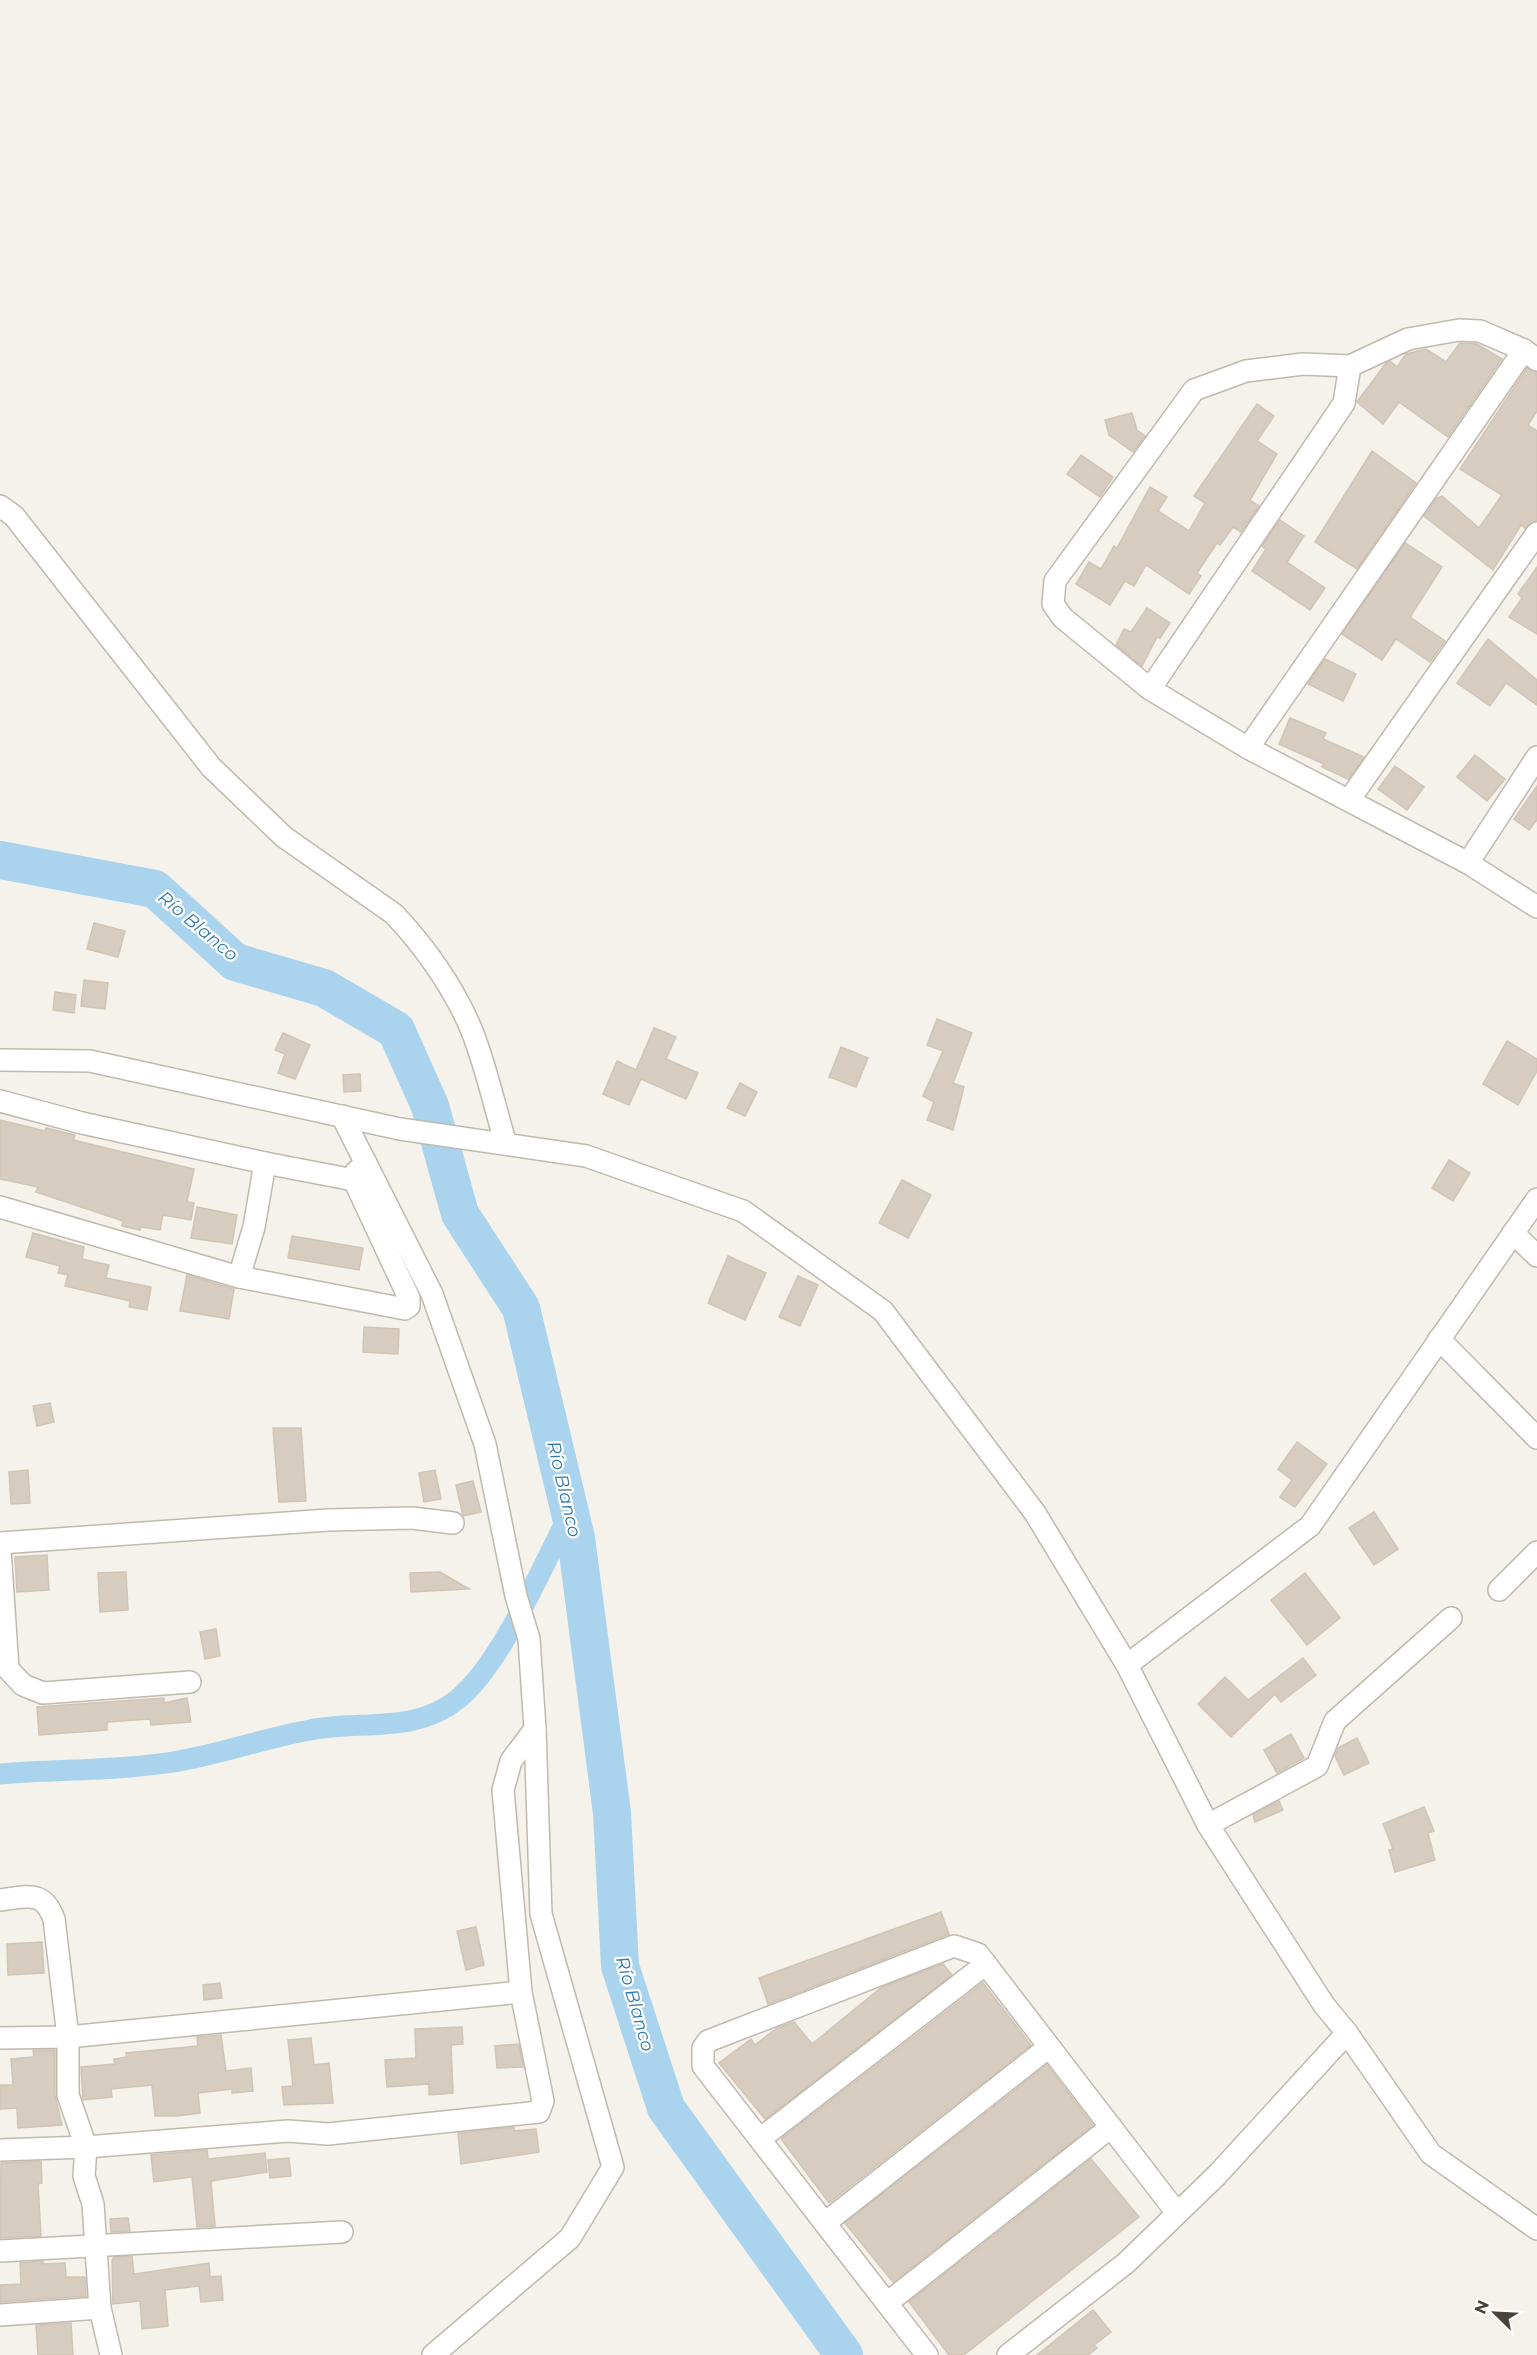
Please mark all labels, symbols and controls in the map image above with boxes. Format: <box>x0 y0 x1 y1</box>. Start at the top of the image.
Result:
water label: Río Blanco <box>153 886 243 966</box>
water label: Río Blanco <box>542 1439 586 1539</box>
water label: Río Blanco <box>611 1954 659 2054</box>
north arrow <box>1465 2283 1525 2343</box>
text: N <box>1470 2297 1493 2317</box>

